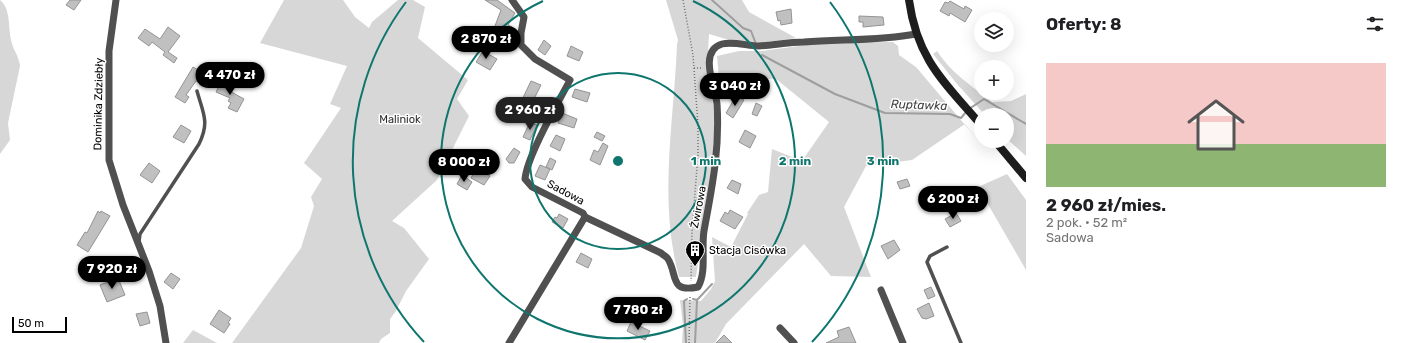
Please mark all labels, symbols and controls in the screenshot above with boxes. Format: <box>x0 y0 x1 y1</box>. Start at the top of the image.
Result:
map controls <box>974 12 1014 148</box>
button: layers <box>974 12 1014 52</box>
icon: filters <box>1364 13 1386 35</box>
text: Oferty: 8 <box>1046 14 1122 34</box>
pin: 2 870 zł <box>445 26 527 60</box>
text: 2 870 zł <box>461 31 511 46</box>
street label: Dominika Zdziebły <box>91 57 106 151</box>
button: + <box>974 60 1014 100</box>
pin: 4 470 zł <box>189 62 271 96</box>
text: 4 470 zł <box>205 67 255 82</box>
pin: 3 040 zł <box>694 73 776 107</box>
text: 3 040 zł <box>709 78 761 93</box>
icon: home <box>1180 89 1252 161</box>
pin: 2 960 zł <box>489 97 571 131</box>
water label: Ruptawka <box>890 97 948 113</box>
text: 2 960 zł <box>504 102 556 117</box>
button: − <box>974 108 1014 148</box>
park label: Maliniok <box>379 113 421 126</box>
pin: 8 000 zł <box>423 149 505 183</box>
text: 8 000 zł <box>438 154 490 169</box>
centre of rings <box>611 154 625 168</box>
text: 1 min <box>691 154 722 168</box>
text: 2 min <box>779 154 812 168</box>
text: 3 min <box>867 154 900 168</box>
street label: Sadowa <box>545 177 587 208</box>
street label: Żwirowa <box>687 185 709 229</box>
pin: 6 200 zł <box>912 186 994 220</box>
text: 6 200 zł <box>927 191 979 206</box>
text: 2 960 zł/mies. <box>1046 195 1166 215</box>
text: 2 pok. · 52 m² <box>1046 215 1127 230</box>
text: Sadowa <box>1046 230 1094 245</box>
building icon: Stacja Cisówka <box>684 239 706 267</box>
place label: Stacja Cisówka <box>709 244 786 257</box>
pin: 7 920 zł <box>71 256 153 290</box>
text: 7 920 zł <box>87 261 137 276</box>
pin: 7 780 zł <box>597 297 679 331</box>
text: 7 780 zł <box>613 302 663 317</box>
scale bar <box>12 315 67 334</box>
text: 50 m <box>18 317 44 330</box>

